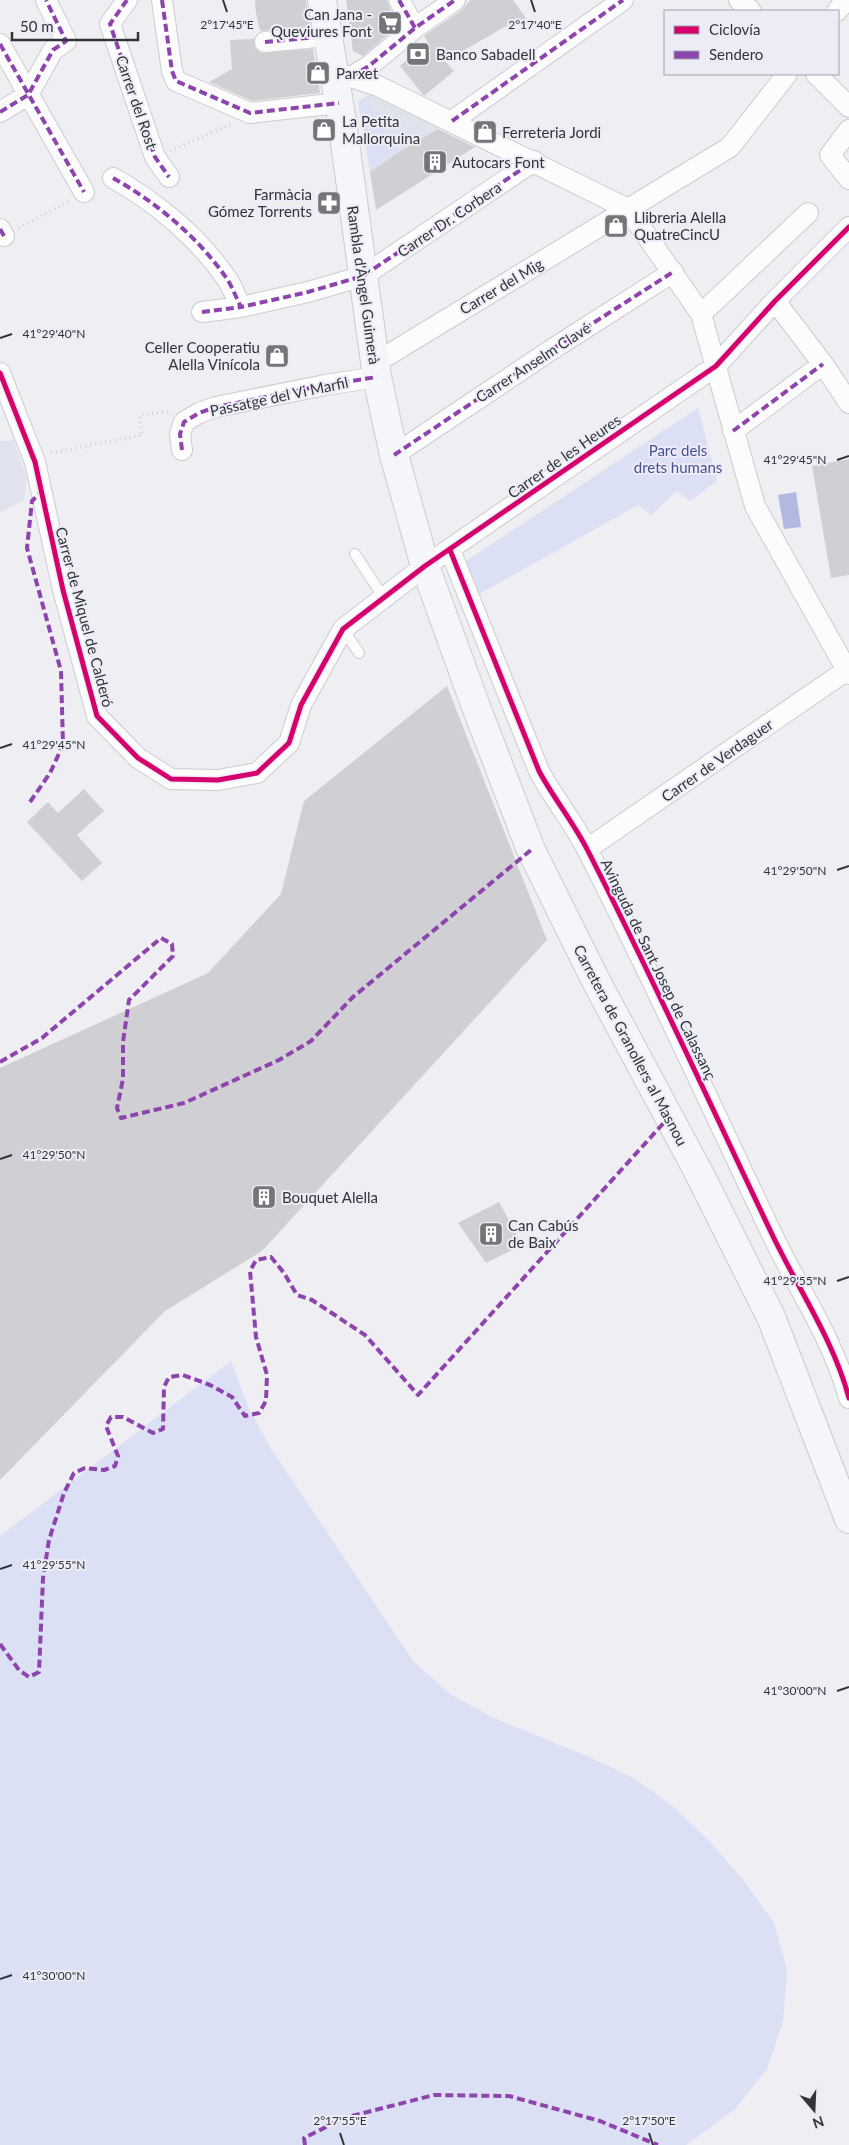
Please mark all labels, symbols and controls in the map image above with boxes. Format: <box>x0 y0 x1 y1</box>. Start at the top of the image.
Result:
place label: Can Jana - Queviures Font <box>271 5 373 40</box>
scale bar <box>12 10 139 42</box>
supermarket icon: Can Jana - Queviures Font <box>377 10 403 36</box>
legend <box>664 10 839 75</box>
text: 50 m <box>20 17 54 35</box>
text: 2°17'45"E <box>200 17 254 32</box>
text: 2°17'40"E <box>508 17 562 32</box>
text: Ciclovía <box>709 20 760 38</box>
bank icon: Banco Sabadell <box>405 41 431 67</box>
place label: Banco Sabadell <box>436 45 536 63</box>
text: Sendero <box>709 45 763 63</box>
street label: Carrer del Rost <box>113 53 162 152</box>
shop icon: Parxet <box>305 60 331 86</box>
place label: Parxet <box>336 64 379 82</box>
place label: La Petita Mallorquina <box>342 112 420 147</box>
shop icon: La Petita Mallorquina <box>311 117 337 143</box>
shop icon: Ferreteria Jordi <box>472 119 498 145</box>
place label: Ferreteria Jordi <box>502 123 601 141</box>
building icon: Autocars Font <box>422 149 448 175</box>
place label: Autocars Font <box>452 153 545 171</box>
street label: Carrer Dr. Corbera <box>394 178 504 260</box>
place label: Farmàcia Gómez Torrents <box>208 185 312 220</box>
pharmacy icon: Farmàcia Gómez Torrents <box>316 190 342 216</box>
street label: Rambla d'Àngel Guimerà <box>344 204 384 366</box>
place label: Llibreria Alella QuatreCincU <box>634 208 726 243</box>
shop icon: Llibreria Alella QuatreCincU <box>603 213 629 239</box>
street label: Carrer del Mig <box>456 254 546 318</box>
street label: Carrer Anselm Clavé <box>472 318 594 406</box>
text: 41°29'40"N <box>23 326 85 341</box>
place label: Celler Cooperatiu Alella Vinícola <box>145 338 260 373</box>
shop icon: Celler Cooperatiu Alella Vinícola <box>264 343 290 369</box>
street label: Passatge del Vi Marfil <box>208 373 350 419</box>
street label: Carrer de les Heures <box>504 410 624 502</box>
park label: Parc dels drets humans <box>634 441 722 476</box>
text: 41°29'45"N <box>764 452 826 467</box>
street label: Carrer de Miquel de Calderó <box>52 525 118 709</box>
street label: Carrer de Verdaguer <box>658 714 777 805</box>
text: 41°29'45"N <box>23 737 85 752</box>
street label: Avinguda de Sant Josep de Calassanç <box>598 856 720 1082</box>
text: 41°29'50"N <box>764 863 826 878</box>
street label: Carretera de Granollers al Masnou <box>570 941 692 1149</box>
text: 41°29'50"N <box>23 1147 85 1162</box>
building icon: Bouquet Alella <box>251 1184 277 1210</box>
place label: Bouquet Alella <box>282 1188 378 1206</box>
place label: Can Cabús de Baix <box>508 1216 578 1251</box>
building icon: Can Cabús de Baix <box>478 1221 504 1247</box>
text: 41°29'55"N <box>764 1273 826 1288</box>
text: 41°29'55"N <box>23 1557 85 1572</box>
text: 41°30'00"N <box>764 1683 826 1698</box>
text: 41°30'00"N <box>23 1968 85 1983</box>
north arrow <box>789 2085 839 2135</box>
text: 2°17'55"E <box>313 2113 367 2128</box>
text: 2°17'50"E <box>622 2113 676 2128</box>
text: N <box>811 2113 826 2133</box>

